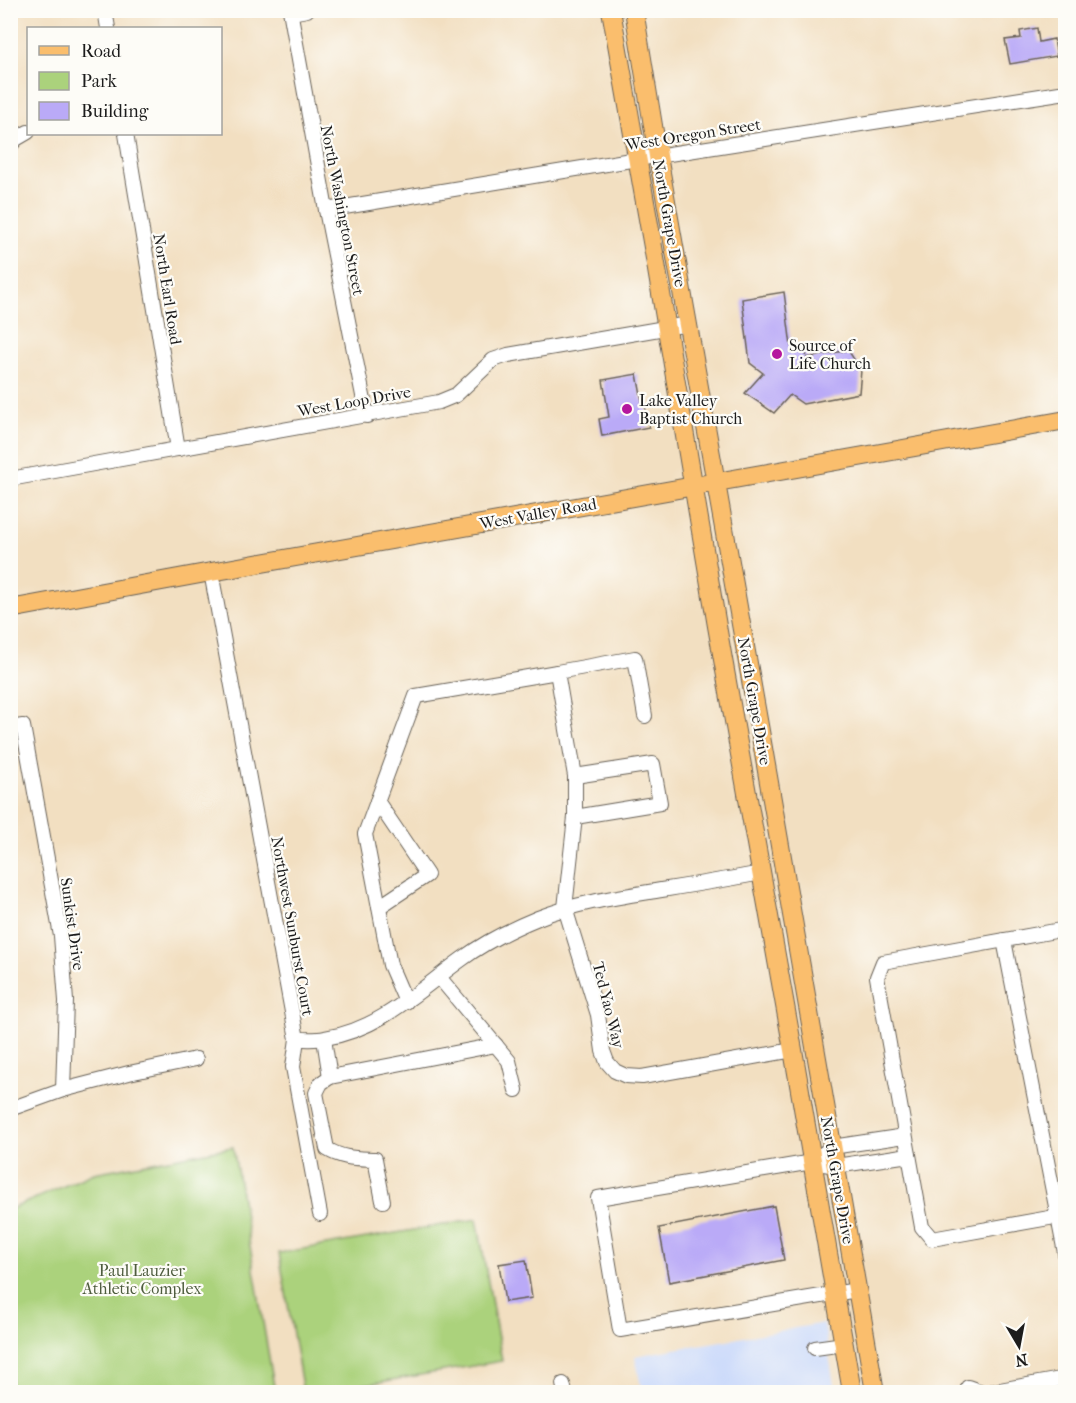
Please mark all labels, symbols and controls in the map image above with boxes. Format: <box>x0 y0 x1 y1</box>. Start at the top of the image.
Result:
legend <box>27 27 222 135</box>
text: Road <box>81 41 121 62</box>
text: Park <box>81 71 118 92</box>
text: Building <box>81 101 149 122</box>
street label: West Oregon Street <box>623 114 762 155</box>
street label: North Washington Street <box>317 123 368 297</box>
street label: North Grape Drive <box>649 158 690 289</box>
street label: North Earl Road <box>149 232 186 346</box>
place label: Source of Life Church <box>789 336 871 373</box>
marker: Source of Life Church <box>770 347 784 361</box>
street label: West Loop Drive <box>295 382 412 421</box>
place label: Lake Valley Baptist Church <box>639 391 742 428</box>
marker: Lake Valley Baptist Church <box>620 402 634 416</box>
street label: West Valley Road <box>477 494 598 533</box>
street label: North Grape Drive <box>734 636 775 767</box>
street label: Northwest Sunburst Court <box>267 835 318 1017</box>
street label: Sunkist Drive <box>57 876 88 972</box>
street label: Ted Yao Way <box>589 960 629 1051</box>
street label: North Grape Drive <box>817 1115 858 1246</box>
park label: Paul Lauzier Athletic Complex <box>81 1261 202 1298</box>
north arrow <box>989 1316 1049 1376</box>
text: N <box>1013 1350 1029 1371</box>

